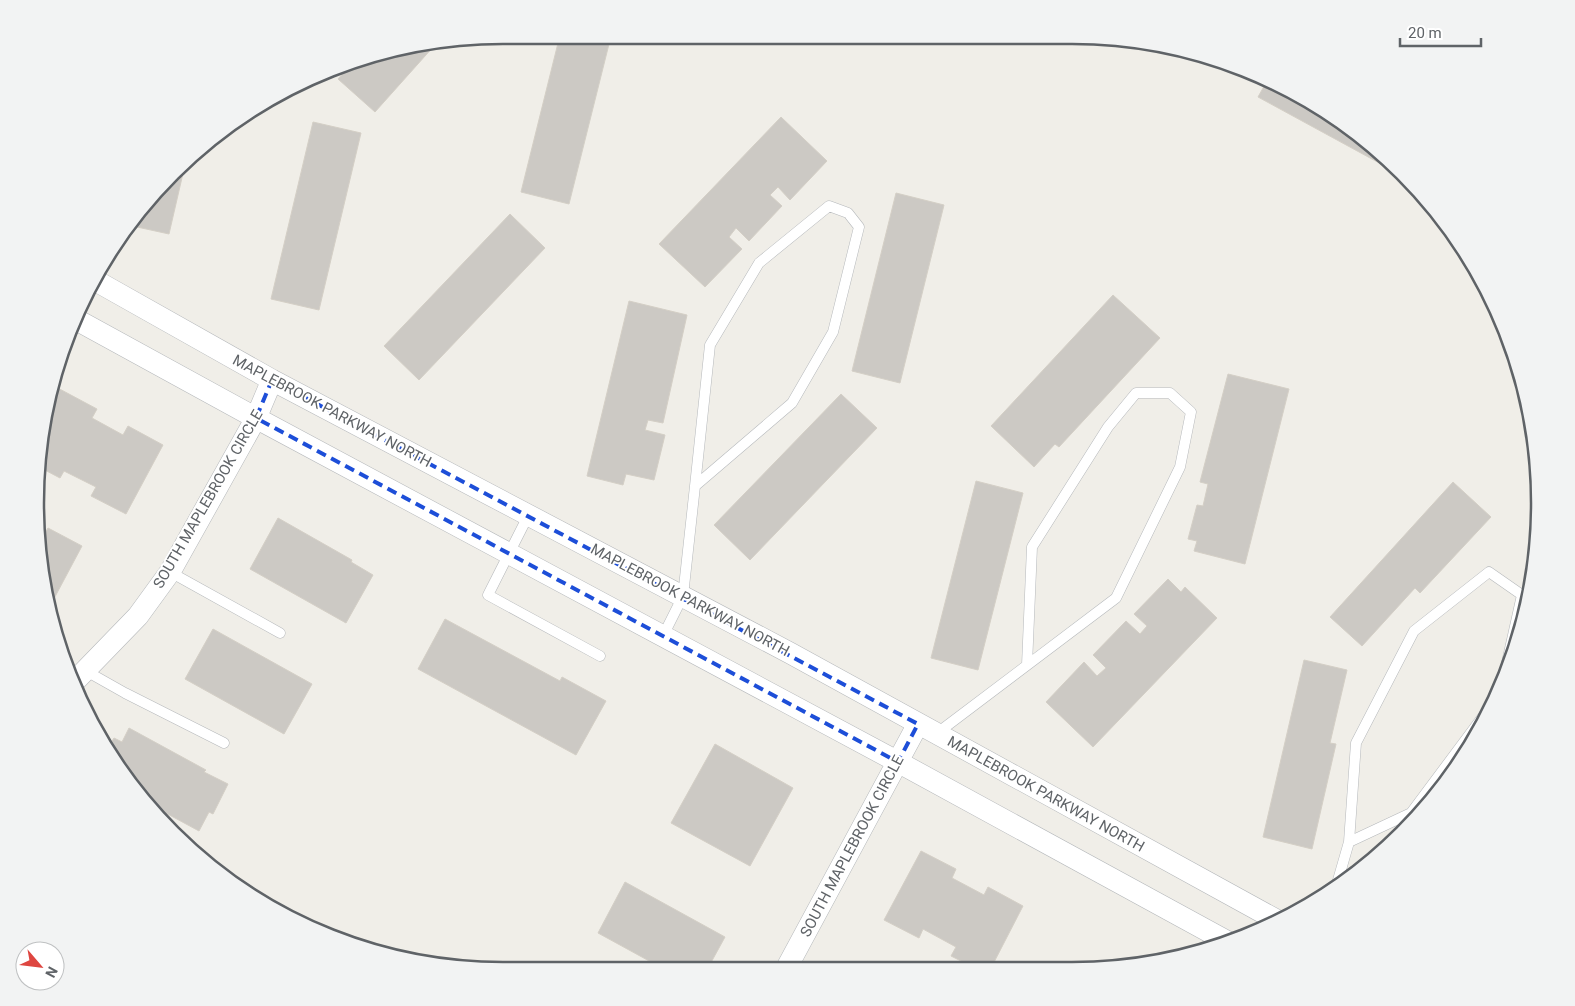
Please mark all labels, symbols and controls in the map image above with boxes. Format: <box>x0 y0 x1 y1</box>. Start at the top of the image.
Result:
scale bar <box>1400 15 1481 47</box>
text: 20 m <box>1408 24 1442 42</box>
street label: MAPLEBROOK PARKWAY NORTH <box>230 351 434 471</box>
street label: SOUTH MAPLEBROOK CIRCLE <box>149 406 267 591</box>
street label: MAPLEBROOK PARKWAY NORTH <box>588 540 792 660</box>
street label: MAPLEBROOK PARKWAY NORTH <box>944 732 1148 856</box>
street label: SOUTH MAPLEBROOK CIRCLE <box>796 752 908 940</box>
north arrow <box>15 941 65 991</box>
text: N <box>42 964 61 980</box>

